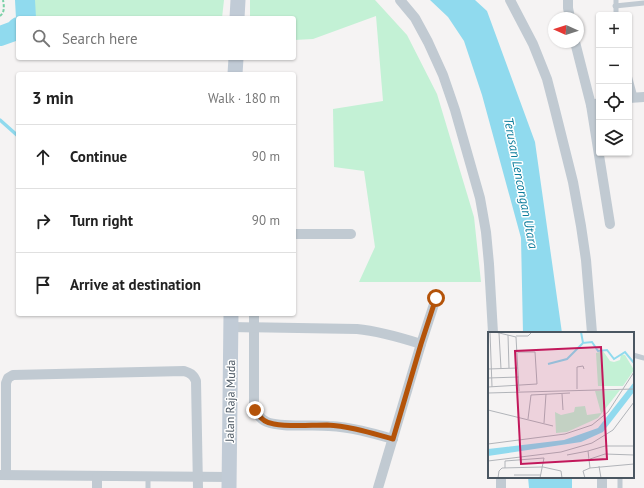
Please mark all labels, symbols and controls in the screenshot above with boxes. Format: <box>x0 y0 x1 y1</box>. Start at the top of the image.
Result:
north arrow <box>548 12 584 48</box>
map controls <box>596 12 632 156</box>
button: + <box>596 12 632 48</box>
search box <box>16 16 296 60</box>
icon: search <box>30 27 52 49</box>
text: Search here <box>62 29 138 48</box>
button: − <box>596 48 632 84</box>
button: locate <box>596 84 632 120</box>
text: 3 min <box>32 87 73 109</box>
text: Walk · 180 m <box>208 90 280 107</box>
water label: Terusan Lencongan Utara <box>500 116 542 251</box>
button: layers <box>596 120 632 156</box>
icon: ahead <box>32 146 54 168</box>
text: Continue <box>70 147 127 166</box>
text: 90 m <box>252 148 280 165</box>
icon: right <box>32 210 54 232</box>
text: Turn right <box>70 211 133 230</box>
text: 90 m <box>252 212 280 229</box>
icon: arrive <box>32 274 54 296</box>
text: Arrive at destination <box>70 275 201 294</box>
route start <box>427 289 445 307</box>
inset map <box>488 332 634 478</box>
street label: Jalan Raja Muda <box>222 360 238 443</box>
route end <box>246 401 264 419</box>

